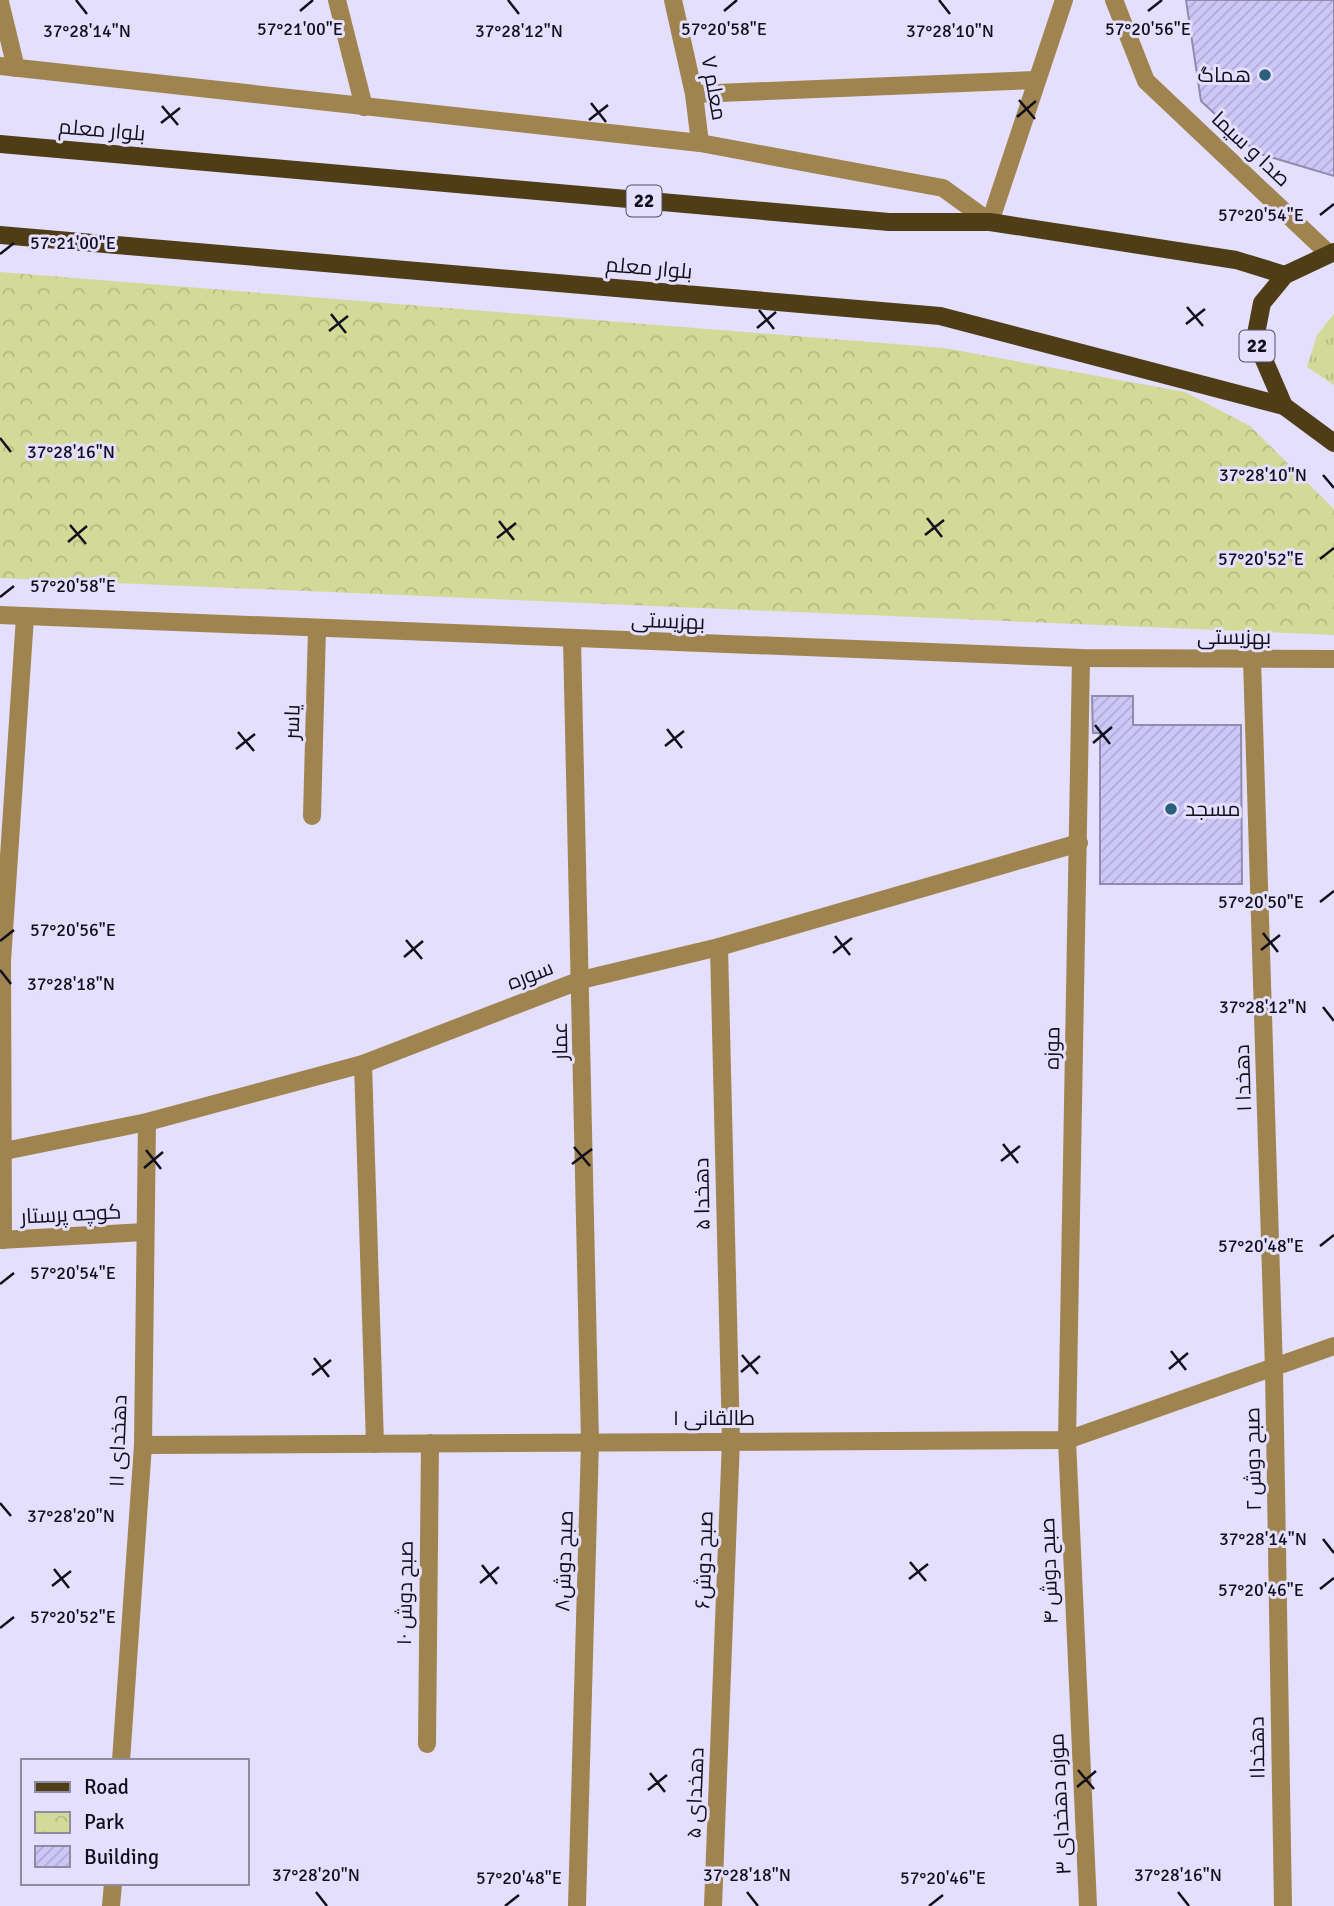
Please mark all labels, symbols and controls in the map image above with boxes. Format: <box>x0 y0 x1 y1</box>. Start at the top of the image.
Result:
text: 57°21'00"E <box>257 18 343 40</box>
text: 57°20'58"E <box>681 18 767 40</box>
text: 57°20'56"E <box>1105 18 1191 40</box>
text: 37°28'14"N <box>43 20 131 42</box>
text: 37°28'12"N <box>475 20 563 42</box>
text: 37°28'10"N <box>906 20 994 42</box>
street label: معلم ۷ <box>695 54 732 122</box>
place label: هماگ <box>1197 62 1251 88</box>
marker: هماگ <box>1257 67 1273 83</box>
street label: صدا و سیما <box>1206 106 1296 192</box>
street label: بلوار معلم <box>57 113 147 148</box>
road number: 22 <box>626 186 662 216</box>
text: 57°20'54"E <box>1218 204 1304 226</box>
text: 57°21'00"E <box>30 232 116 254</box>
street label: بلوار معلم <box>604 251 694 286</box>
road number: 22 <box>1240 330 1274 362</box>
text: 37°28'16"N <box>27 441 115 463</box>
text: 37°28'10"N <box>1219 464 1307 486</box>
text: 57°20'52"E <box>1218 548 1304 570</box>
text: 57°20'58"E <box>30 575 116 597</box>
street label: بهزیستی <box>630 607 706 635</box>
street label: بهزیستی <box>1197 624 1271 650</box>
street label: یاسر <box>278 704 306 741</box>
place label: مسجد <box>1185 796 1240 822</box>
marker: مسجد <box>1163 801 1179 817</box>
text: 57°20'50"E <box>1218 891 1304 913</box>
text: 57°20'56"E <box>30 919 116 941</box>
street label: سوره <box>503 954 557 996</box>
text: 37°28'18"N <box>27 973 115 995</box>
text: 37°28'12"N <box>1219 996 1307 1018</box>
street label: عمار <box>547 1022 573 1061</box>
street label: موزه <box>1039 1026 1065 1070</box>
street label: دهخدا ۱ <box>1229 1044 1257 1112</box>
street label: دهخدا ۵ <box>688 1158 716 1230</box>
street label: کوچه پرستار <box>19 1198 122 1231</box>
text: 57°20'48"E <box>1218 1235 1304 1257</box>
text: 57°20'54"E <box>30 1262 116 1284</box>
street label: دهخدای ۱۱ <box>103 1394 133 1488</box>
street label: طالقانی ۱ <box>673 1405 755 1431</box>
street label: صبح دوش ۲ <box>1239 1407 1268 1511</box>
text: 37°28'20"N <box>27 1505 115 1527</box>
street label: صبح دوش۸ <box>549 1510 580 1612</box>
street label: صبح دوش۶ <box>689 1510 720 1610</box>
street label: صبح دوش ۴ <box>1034 1517 1065 1625</box>
text: 37°28'14"N <box>1219 1528 1307 1550</box>
street label: صبح دوش ۱۰ <box>391 1540 420 1646</box>
text: 57°20'46"E <box>1218 1579 1304 1601</box>
text: 57°20'52"E <box>30 1606 116 1628</box>
street label: دهخدا۱ <box>1243 1716 1271 1780</box>
street label: موزه دهخدای ۳ <box>1043 1732 1077 1876</box>
street label: دهخدای ۵ <box>680 1747 710 1839</box>
legend <box>21 1759 248 1885</box>
text: Road <box>84 1774 129 1800</box>
text: Park <box>84 1809 125 1835</box>
text: Building <box>84 1844 159 1870</box>
text: 37°28'20"N <box>272 1864 360 1886</box>
text: 37°28'18"N <box>703 1864 791 1886</box>
text: 37°28'16"N <box>1134 1864 1222 1886</box>
text: 57°20'48"E <box>476 1867 562 1889</box>
text: 57°20'46"E <box>900 1867 986 1889</box>

